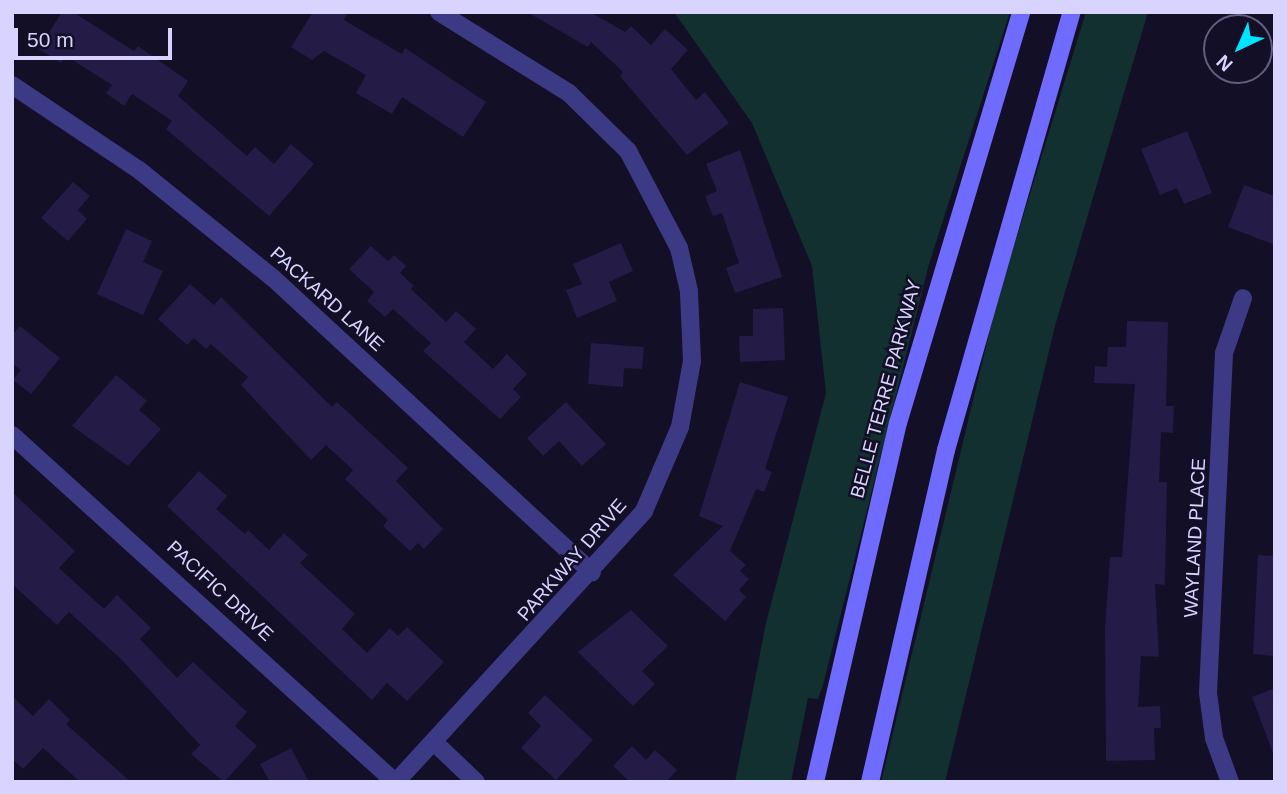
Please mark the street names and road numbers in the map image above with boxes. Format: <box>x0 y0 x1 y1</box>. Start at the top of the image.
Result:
street label: PACKARD LANE <box>265 242 389 356</box>
street label: BELLE TERRE PARKWAY <box>846 277 926 501</box>
street label: WAYLAND PLACE <box>1179 458 1211 618</box>
street label: PARKWAY DRIVE <box>513 494 631 626</box>
street label: PACIFIC DRIVE <box>162 536 278 646</box>

